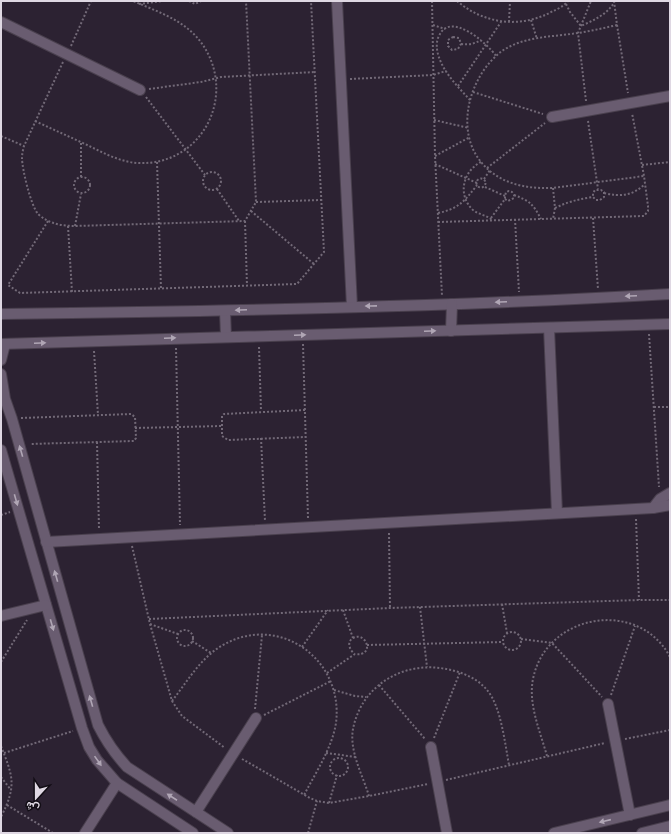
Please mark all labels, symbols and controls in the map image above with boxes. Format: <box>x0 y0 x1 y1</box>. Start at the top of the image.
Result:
one-way arrow <box>624 293 637 299</box>
one-way arrow <box>494 299 507 305</box>
one-way arrow <box>364 303 377 309</box>
one-way arrow <box>235 307 247 314</box>
one-way arrow <box>424 328 437 334</box>
one-way arrow <box>294 332 307 338</box>
one-way arrow <box>164 335 176 342</box>
one-way arrow <box>34 340 47 346</box>
one-way arrow <box>18 445 24 457</box>
one-way arrow <box>13 495 19 507</box>
one-way arrow <box>53 570 59 582</box>
one-way arrow <box>49 620 55 632</box>
one-way arrow <box>88 695 94 708</box>
one-way arrow <box>94 756 102 766</box>
north arrow <box>16 778 56 818</box>
one-way arrow <box>166 793 178 800</box>
text: ش <box>24 798 41 815</box>
one-way arrow <box>599 818 611 824</box>

